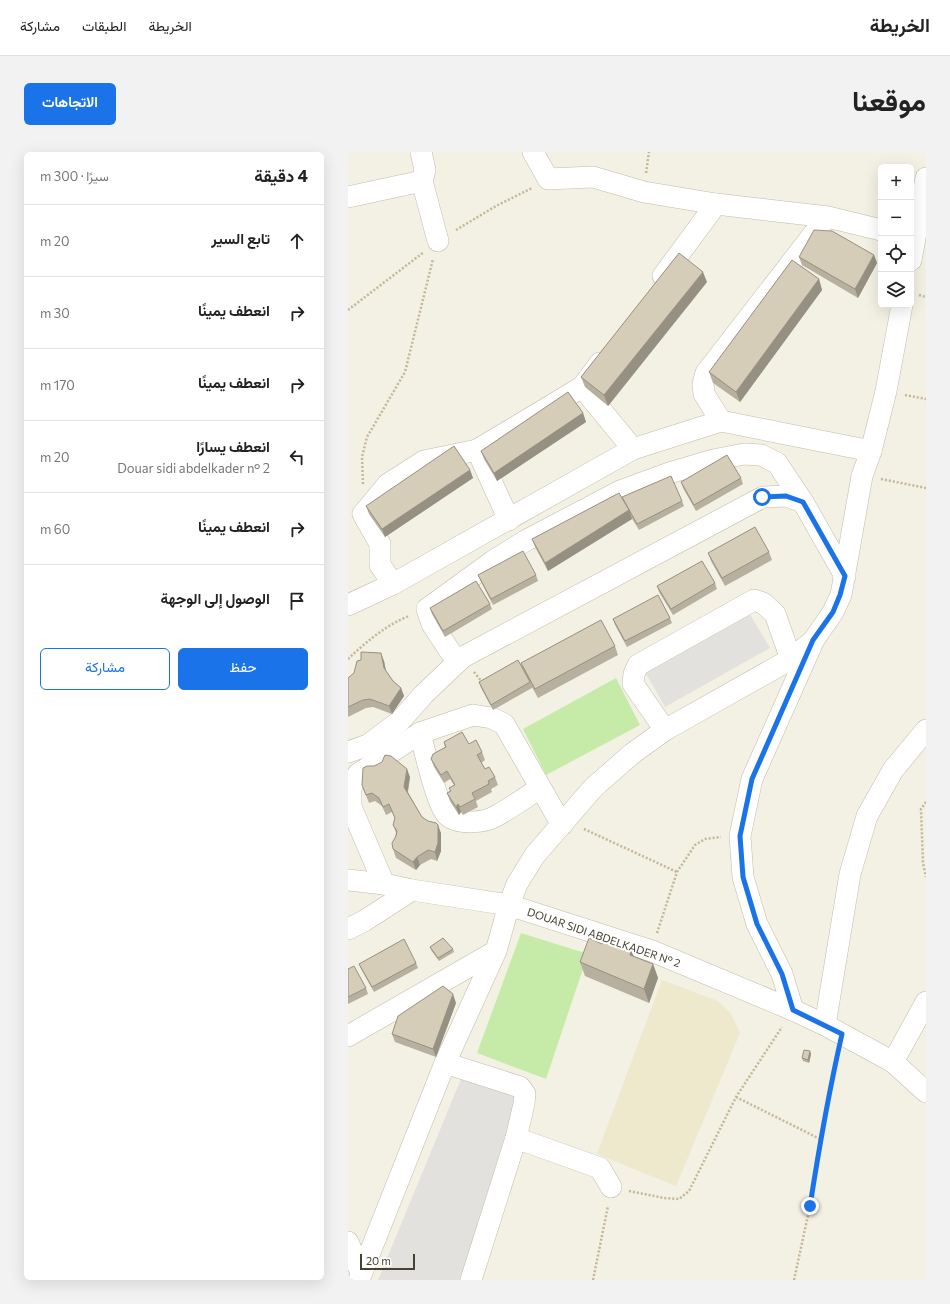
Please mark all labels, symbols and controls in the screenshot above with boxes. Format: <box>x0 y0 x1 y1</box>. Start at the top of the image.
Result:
text: الخريطة <box>870 13 930 36</box>
text: مشاركة <box>20 17 60 34</box>
text: الطبقات <box>82 17 126 34</box>
text: الخريطة <box>148 17 192 34</box>
button: الاتجاهات <box>24 83 116 125</box>
text: موقعنا <box>852 83 926 117</box>
map controls <box>878 164 914 308</box>
button: + <box>878 164 914 200</box>
text: 4 دقيقة <box>254 165 308 186</box>
text: سيرًا · 300 m <box>40 168 109 184</box>
button: − <box>878 200 914 236</box>
text: تابع السير <box>211 229 270 247</box>
icon: ahead <box>286 230 308 252</box>
text: 20 m <box>40 233 70 249</box>
button: locate <box>878 236 914 272</box>
button: layers <box>878 272 914 308</box>
text: انعطف يمينًا <box>198 301 270 319</box>
icon: right <box>286 302 308 324</box>
text: 30 m <box>40 305 70 321</box>
text: انعطف يمينًا <box>198 373 270 391</box>
icon: right <box>286 374 308 396</box>
text: 170 m <box>40 377 75 393</box>
text: انعطف يسارًا <box>196 437 270 455</box>
icon: left <box>286 446 308 468</box>
text: 20 m <box>40 449 70 465</box>
text: Douar sidi abdelkader n° 2 <box>117 460 270 476</box>
route start <box>753 488 771 506</box>
text: انعطف يمينًا <box>198 517 270 535</box>
icon: right <box>286 518 308 540</box>
text: 60 m <box>40 521 70 537</box>
text: الوصول إلى الوجهة <box>161 589 270 607</box>
icon: arrive <box>286 590 308 612</box>
button: مشاركة <box>40 648 170 690</box>
button: حفظ <box>178 648 308 690</box>
street label: DOUAR SIDI ABDELKADER N° 2 <box>526 905 682 969</box>
route end <box>801 1197 819 1215</box>
scale bar <box>360 1252 415 1271</box>
text: 20 m <box>366 1254 391 1267</box>

